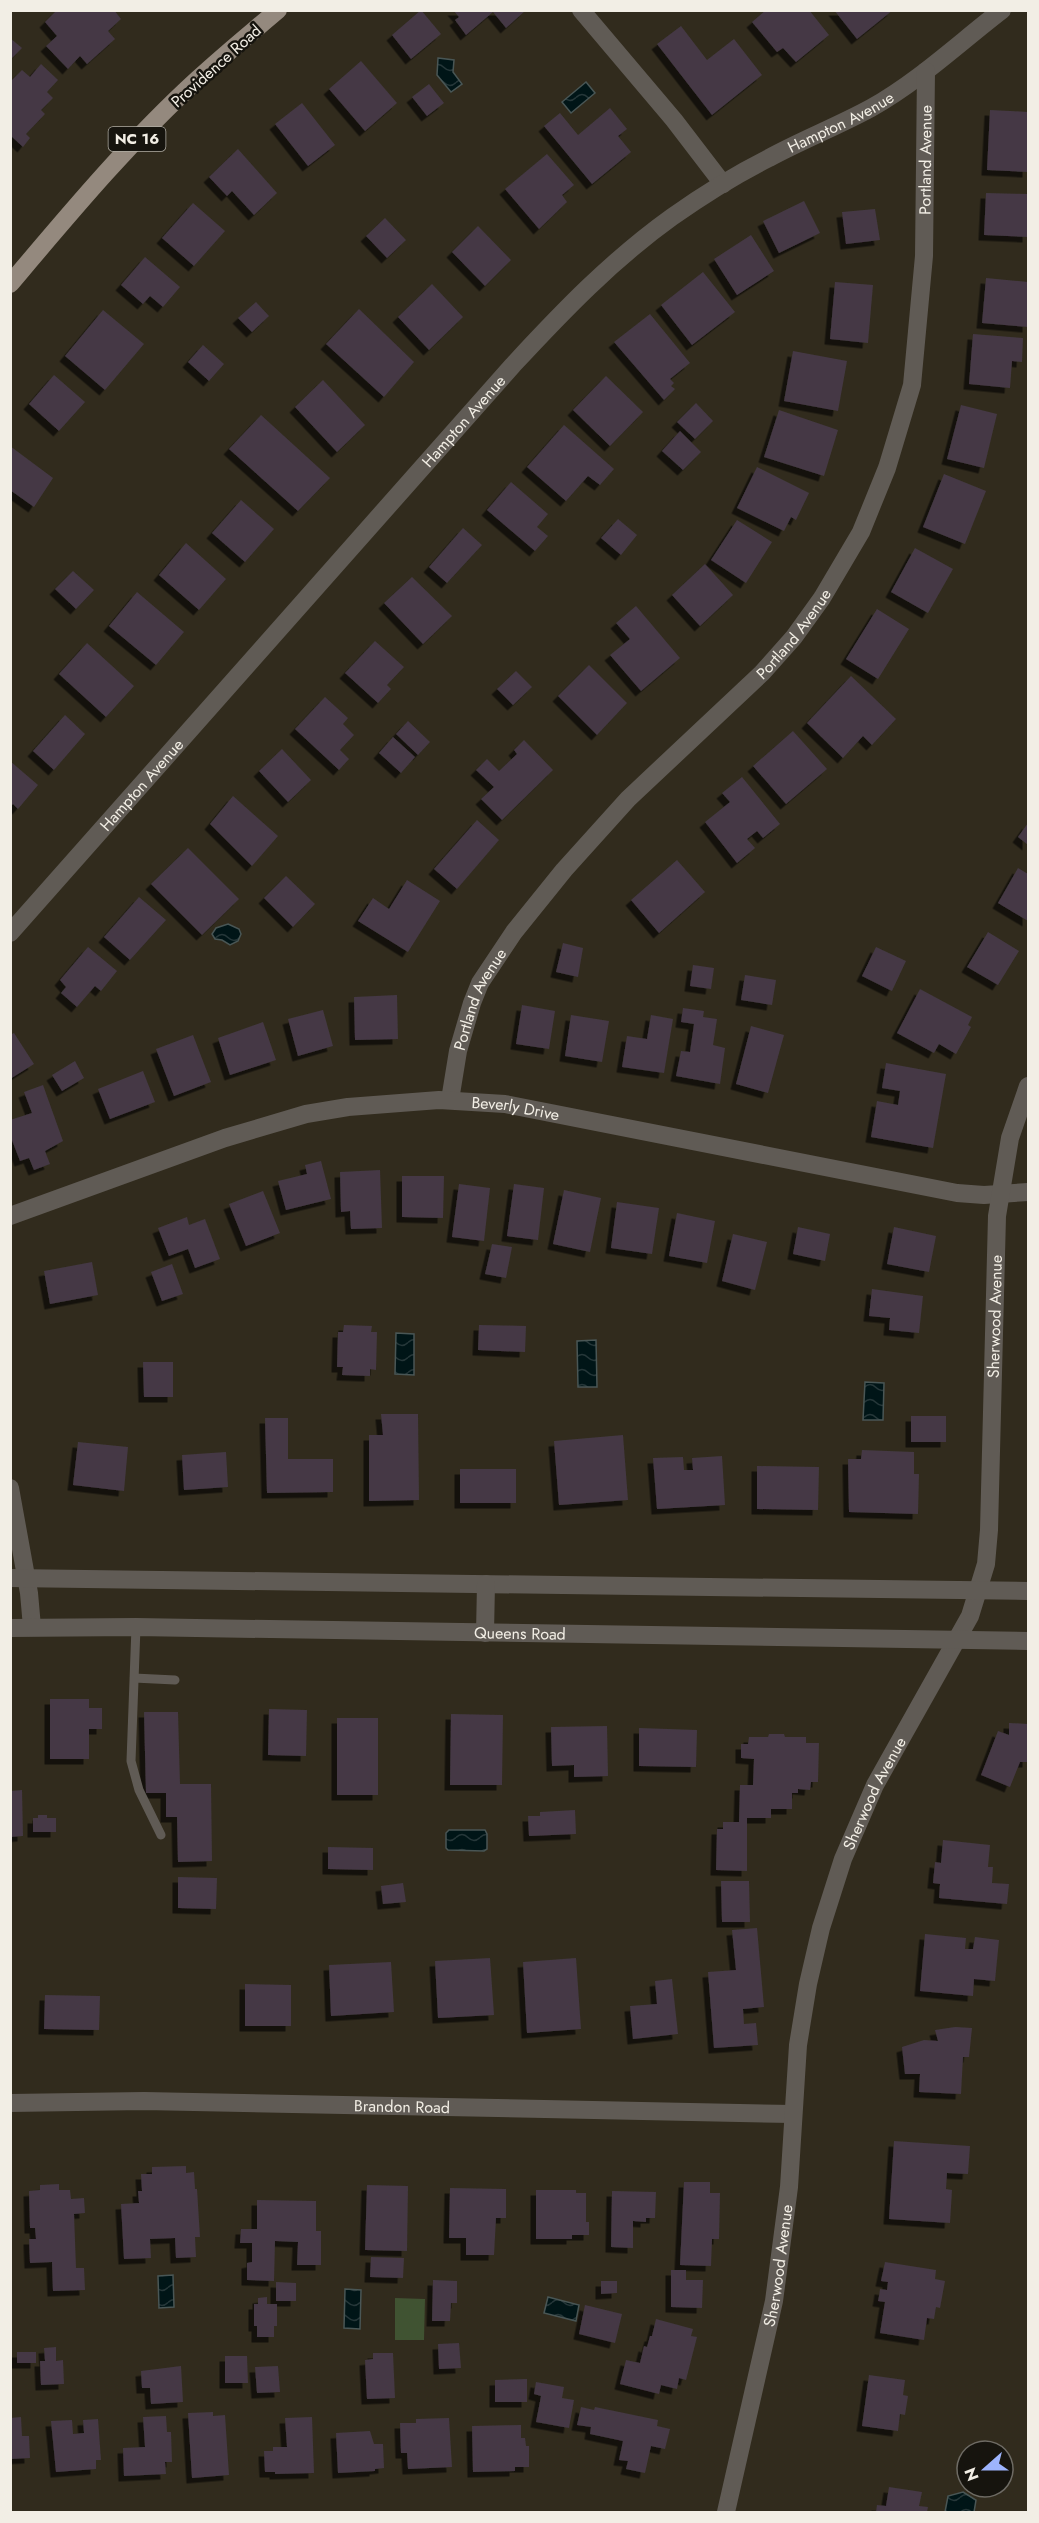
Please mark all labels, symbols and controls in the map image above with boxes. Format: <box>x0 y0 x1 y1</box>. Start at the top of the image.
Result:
street label: Providence Road <box>166 19 266 113</box>
street label: Hampton Avenue <box>783 85 898 158</box>
street label: Portland Avenue <box>913 105 937 215</box>
road number: NC 16 <box>108 127 166 151</box>
street label: Hampton Avenue <box>416 370 511 472</box>
street label: Portland Avenue <box>751 584 837 685</box>
street label: Hampton Avenue <box>94 734 188 836</box>
street label: Portland Avenue <box>447 943 512 1053</box>
street label: Beverly Drive <box>471 1090 561 1126</box>
street label: Sherwood Avenue <box>981 1255 1008 1378</box>
street label: Queens Road <box>474 1621 566 1645</box>
street label: Sherwood Avenue <box>837 1733 911 1854</box>
street label: Brandon Road <box>354 2094 450 2119</box>
street label: Sherwood Avenue <box>757 2203 798 2329</box>
north arrow <box>955 2439 1015 2499</box>
text: N <box>958 2464 984 2484</box>

